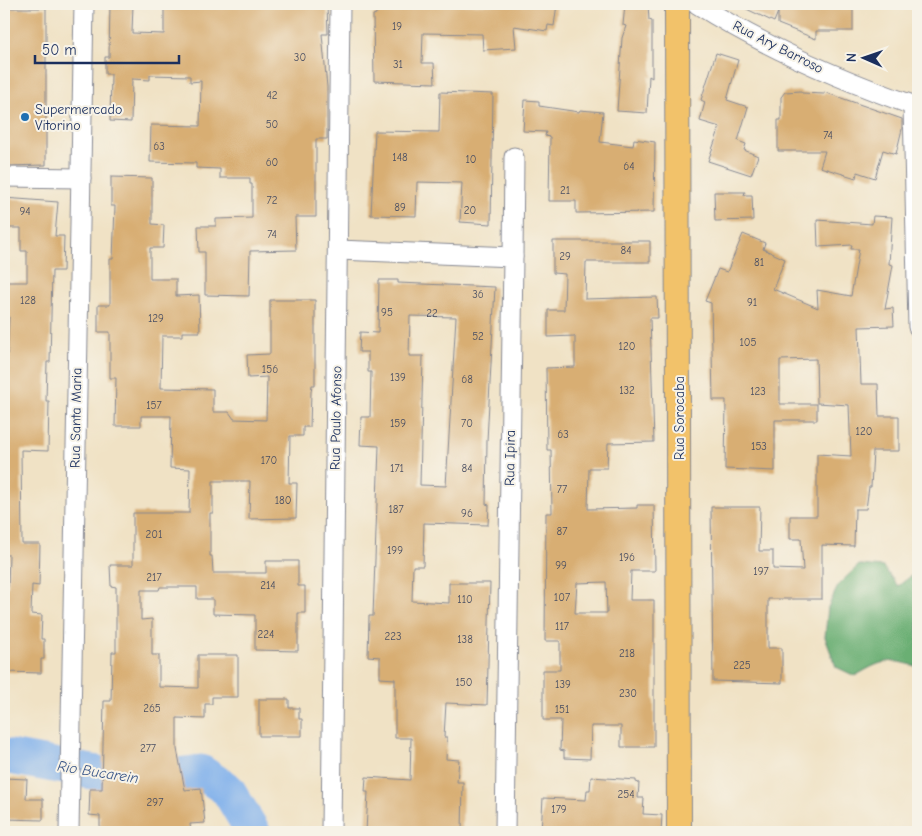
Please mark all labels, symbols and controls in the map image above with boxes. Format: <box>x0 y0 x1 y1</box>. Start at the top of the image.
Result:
street label: Rua Ary Barroso <box>730 17 826 77</box>
house number: 19 <box>392 20 402 33</box>
scale bar <box>35 32 179 64</box>
north arrow <box>840 32 890 82</box>
text: 50 m <box>42 41 77 59</box>
house number: 30 <box>294 51 306 64</box>
text: N <box>843 53 860 62</box>
house number: 31 <box>393 58 403 71</box>
house number: 42 <box>266 89 278 102</box>
place label: Supermercado Vitorino <box>35 101 122 134</box>
marker: Supermercado Vitorino <box>19 111 31 123</box>
house number: 50 <box>266 118 278 131</box>
house number: 74 <box>823 129 833 142</box>
house number: 63 <box>153 140 165 153</box>
house number: 148 <box>392 151 408 164</box>
house number: 10 <box>465 153 477 166</box>
house number: 60 <box>266 156 278 169</box>
house number: 64 <box>623 160 635 173</box>
house number: 21 <box>560 184 570 197</box>
house number: 72 <box>267 194 278 207</box>
house number: 89 <box>394 201 406 214</box>
house number: 20 <box>464 204 476 217</box>
house number: 94 <box>19 205 31 218</box>
house number: 74 <box>267 228 277 241</box>
house number: 84 <box>621 244 632 257</box>
house number: 29 <box>559 250 571 263</box>
house number: 81 <box>754 256 764 269</box>
house number: 36 <box>472 288 484 301</box>
house number: 128 <box>20 294 36 307</box>
house number: 91 <box>747 296 757 309</box>
house number: 95 <box>381 306 393 319</box>
house number: 22 <box>426 307 438 320</box>
house number: 129 <box>148 312 164 325</box>
house number: 52 <box>472 330 484 343</box>
house number: 105 <box>739 336 757 349</box>
house number: 120 <box>619 340 635 353</box>
house number: 156 <box>262 363 278 376</box>
street label: Rua Paulo Afonso <box>327 366 345 470</box>
street label: Rua Santa Maria <box>67 368 85 468</box>
house number: 139 <box>390 371 406 384</box>
house number: 68 <box>461 373 473 386</box>
street label: Rua Sorocaba <box>671 376 688 460</box>
house number: 132 <box>619 384 635 397</box>
house number: 123 <box>750 385 766 398</box>
house number: 157 <box>146 399 162 412</box>
house number: 159 <box>390 417 406 430</box>
house number: 70 <box>461 417 473 430</box>
house number: 120 <box>856 425 872 438</box>
house number: 63 <box>557 428 569 441</box>
street label: Rua Ipira <box>501 430 519 486</box>
house number: 153 <box>751 440 767 453</box>
house number: 170 <box>261 454 277 467</box>
house number: 171 <box>390 462 404 475</box>
house number: 84 <box>462 462 473 475</box>
house number: 77 <box>557 483 567 496</box>
house number: 180 <box>275 494 291 507</box>
house number: 187 <box>388 503 404 516</box>
house number: 96 <box>461 507 473 520</box>
house number: 87 <box>557 525 567 538</box>
house number: 201 <box>146 528 162 541</box>
house number: 199 <box>387 544 403 557</box>
house number: 196 <box>619 551 635 564</box>
house number: 99 <box>555 559 567 572</box>
house number: 197 <box>753 565 769 578</box>
house number: 217 <box>146 571 162 584</box>
house number: 214 <box>260 579 276 592</box>
house number: 107 <box>554 591 570 604</box>
house number: 110 <box>457 593 473 606</box>
house number: 117 <box>555 620 569 633</box>
house number: 224 <box>258 628 274 641</box>
house number: 223 <box>384 630 402 643</box>
house number: 138 <box>457 633 473 646</box>
house number: 218 <box>619 647 635 660</box>
house number: 225 <box>733 659 751 672</box>
house number: 150 <box>455 676 473 689</box>
house number: 139 <box>555 678 571 691</box>
house number: 230 <box>619 687 637 700</box>
house number: 265 <box>143 702 161 715</box>
house number: 151 <box>555 703 569 716</box>
house number: 277 <box>140 742 156 755</box>
water label: Rio Bucarein <box>56 757 140 787</box>
house number: 254 <box>617 788 635 801</box>
house number: 297 <box>147 796 163 809</box>
house number: 179 <box>551 803 567 816</box>

